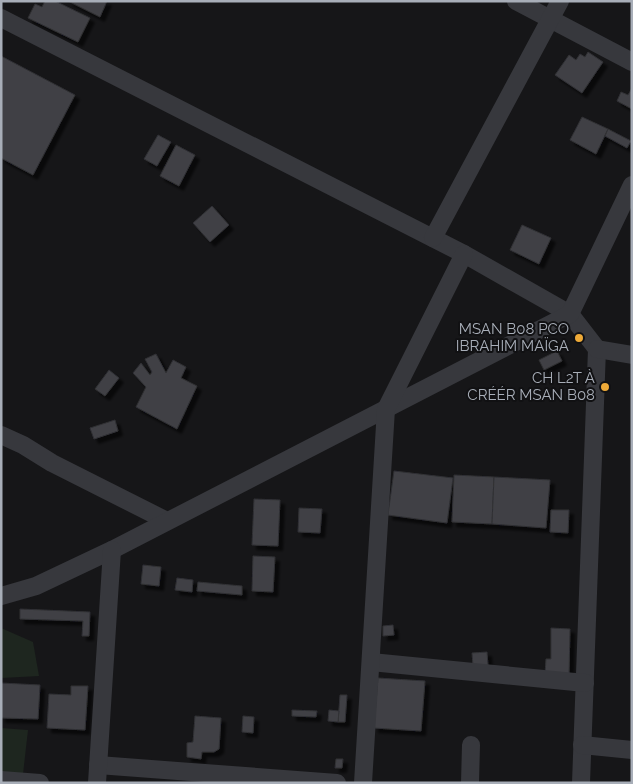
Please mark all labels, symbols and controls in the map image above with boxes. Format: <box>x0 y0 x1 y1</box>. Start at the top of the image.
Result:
place label: MSAN B08 PCO IBRAHIM MAÏGA <box>456 320 569 355</box>
marker: MSAN B08 PCO IBRAHIM MAÏGA <box>573 332 585 344</box>
place label: CH L2T À CRÉÉR MSAN B08 <box>467 369 595 404</box>
marker: CH L2T À CRÉÉR MSAN B08 <box>599 381 611 393</box>

